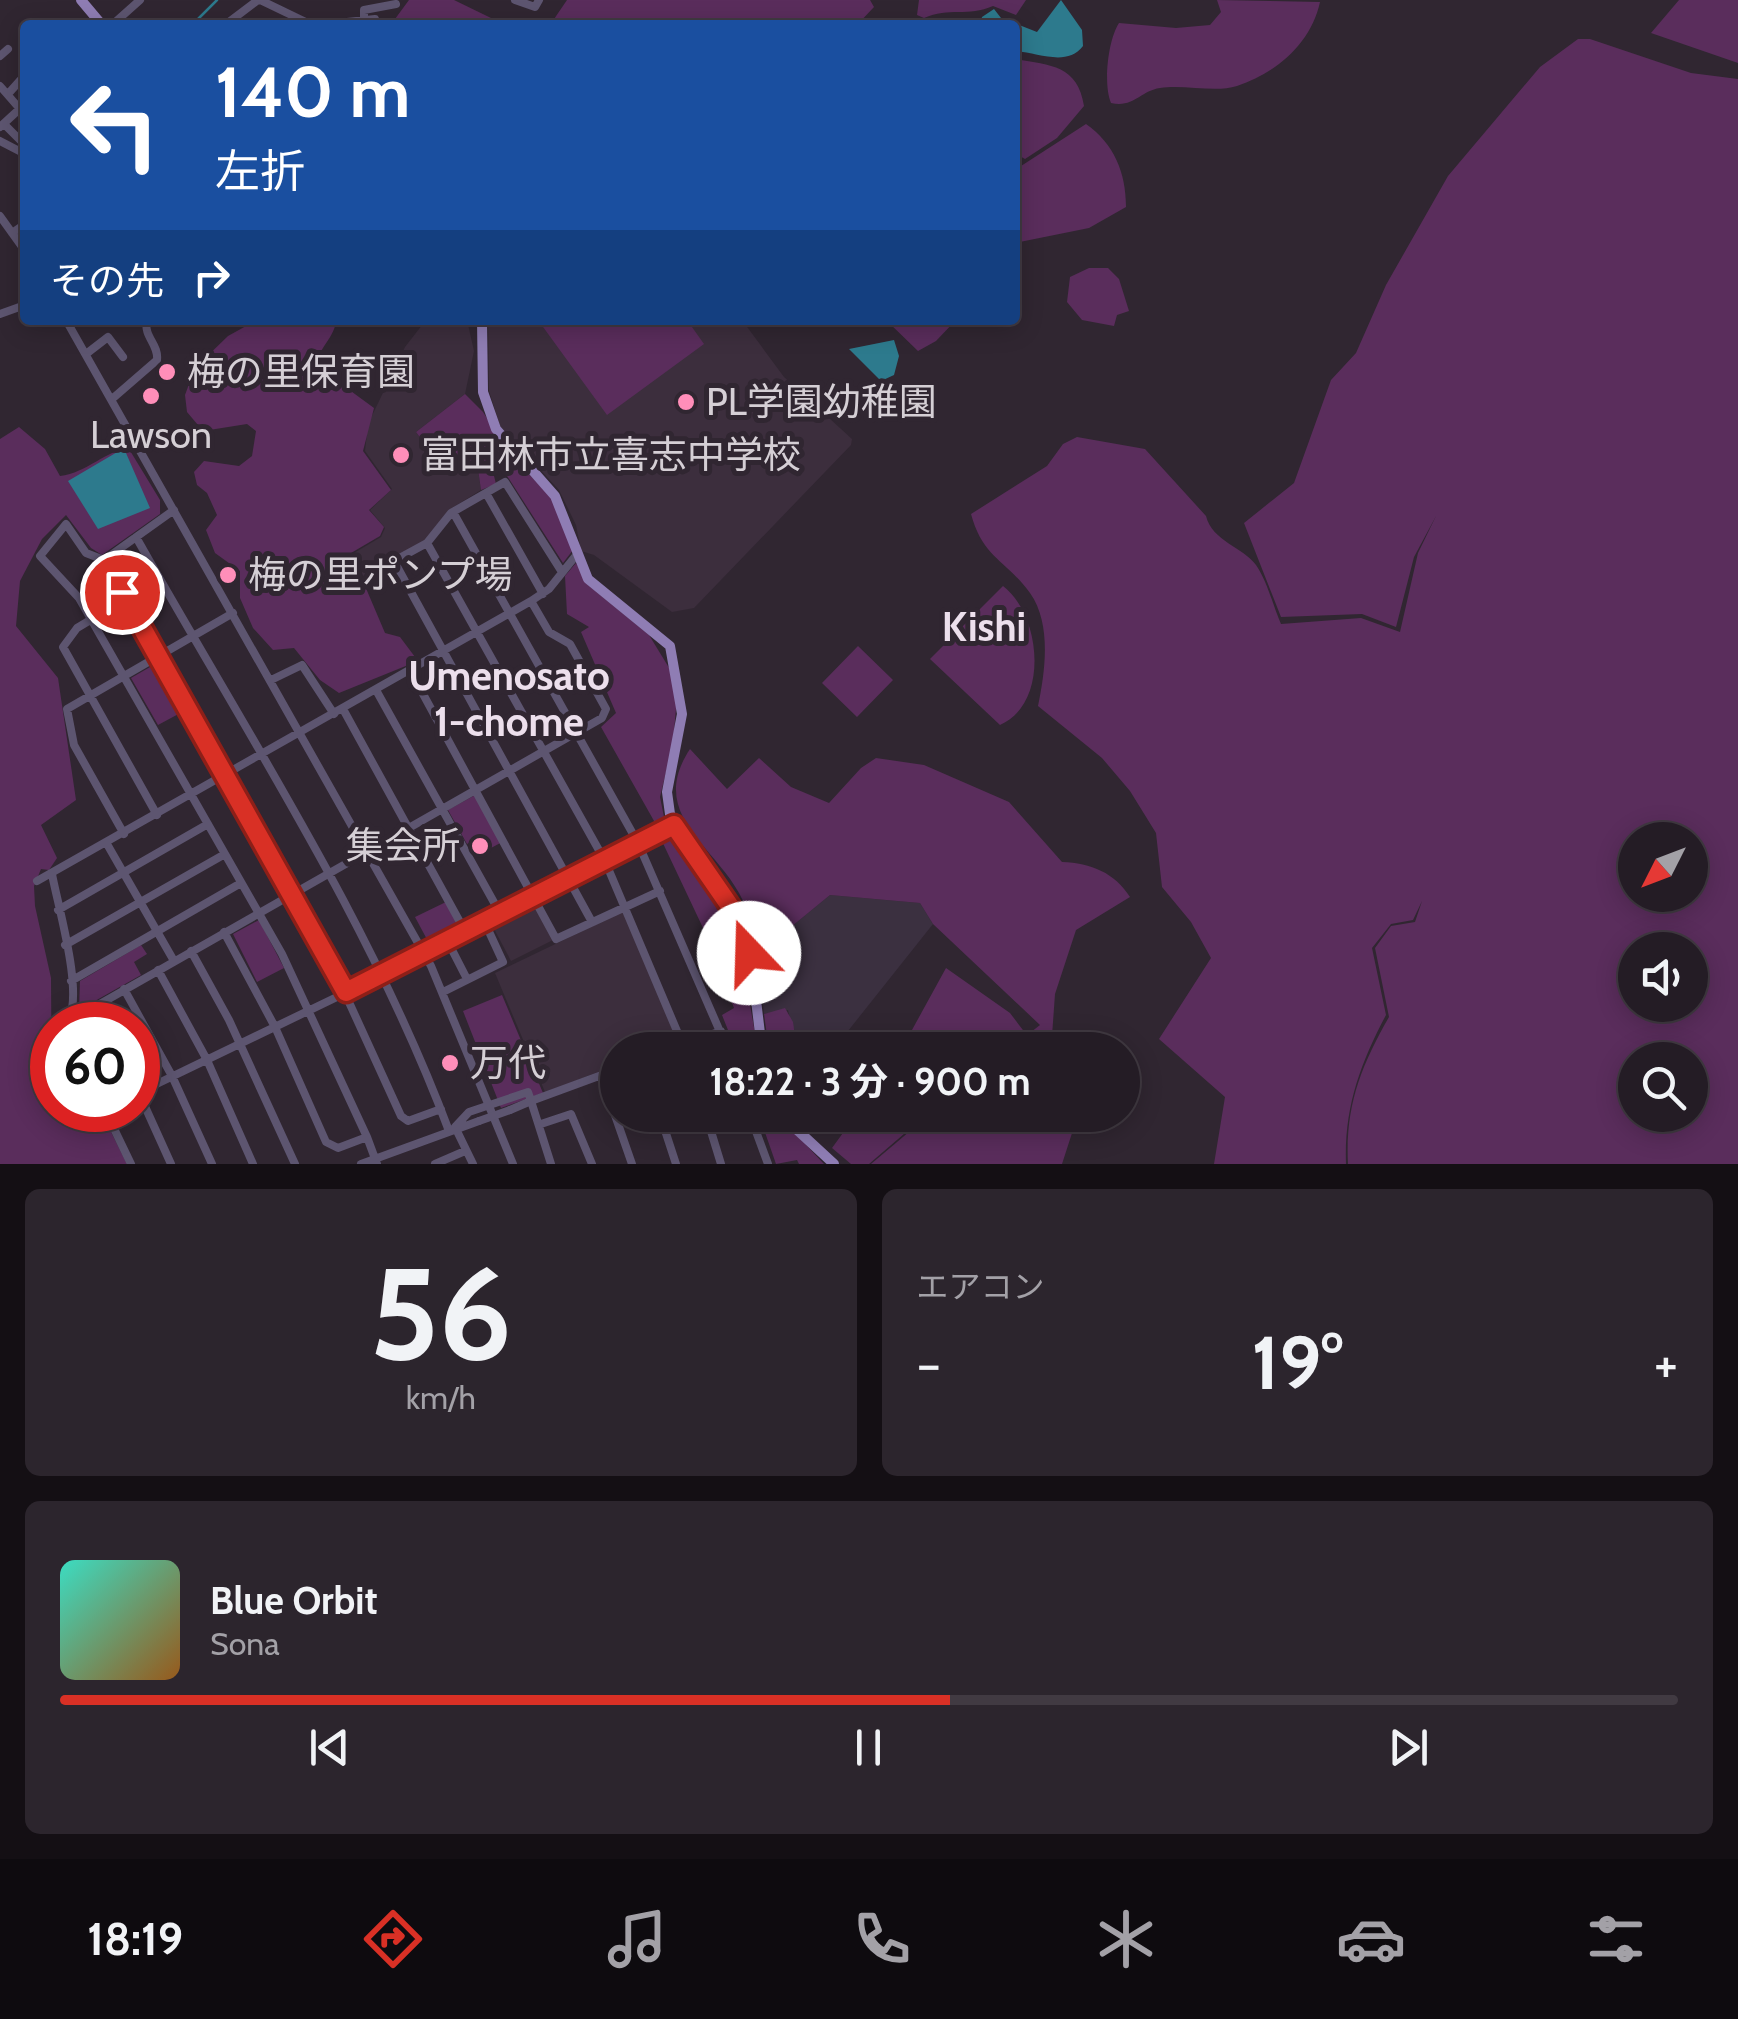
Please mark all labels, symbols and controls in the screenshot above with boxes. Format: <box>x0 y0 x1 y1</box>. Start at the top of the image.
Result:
text: 140 m <box>215 49 410 135</box>
icon: left <box>50 60 180 190</box>
text: 左折 <box>215 144 305 198</box>
icon: right <box>184 250 239 305</box>
text: その先 <box>50 257 164 304</box>
place label: 梅の里保育園 <box>187 348 415 395</box>
marker: 梅の里保育園 <box>156 361 178 383</box>
place label: PL学園幼稚園 <box>706 378 937 425</box>
marker: Lawson <box>140 385 162 407</box>
marker: PL学園幼稚園 <box>675 391 697 413</box>
place label: Lawson <box>90 411 212 458</box>
place label: 富田林市立喜志中学校 <box>421 431 801 478</box>
marker: 富田林市立喜志中学校 <box>390 444 412 466</box>
pin <box>80 550 165 635</box>
place label: 梅の里ポンプ場 <box>248 551 513 598</box>
marker: 梅の里ポンプ場 <box>217 564 239 586</box>
icon: arrive <box>95 565 150 620</box>
district label: Kishi <box>942 602 1026 651</box>
district label: Umenosato 1-chome <box>408 651 610 746</box>
place label: 集会所 <box>346 822 460 869</box>
north arrow <box>1618 822 1708 912</box>
map controls <box>1618 822 1708 1132</box>
marker: 集会所 <box>469 835 491 857</box>
position arrow <box>697 901 801 1005</box>
button: sound <box>1618 932 1708 1022</box>
speed limit sign: 60 <box>30 1002 160 1132</box>
place label: 万代 <box>470 1039 546 1086</box>
button: search <box>1618 1042 1708 1132</box>
marker: 万代 <box>439 1052 461 1074</box>
text: 18:22 · 3 分 · 900 m <box>709 1058 1031 1105</box>
text: 56 <box>369 1234 512 1392</box>
text: エアコン <box>917 1267 1045 1306</box>
text: 19° <box>1252 1317 1343 1408</box>
text: − <box>917 1330 941 1397</box>
text: + <box>1654 1330 1678 1397</box>
text: km/h <box>406 1378 476 1417</box>
text: Blue Orbit <box>210 1577 378 1624</box>
text: Sona <box>210 1624 280 1663</box>
icon: previous <box>302 1720 357 1775</box>
icon: pause <box>841 1720 896 1775</box>
icon: next <box>1381 1720 1436 1775</box>
icon: directions <box>358 1904 428 1974</box>
icon: music <box>602 1904 672 1974</box>
icon: phone <box>847 1904 917 1974</box>
icon: climate <box>1091 1904 1161 1974</box>
icon: car <box>1336 1904 1406 1974</box>
icon: filters <box>1581 1904 1651 1974</box>
text: 18:19 <box>87 1912 183 1966</box>

